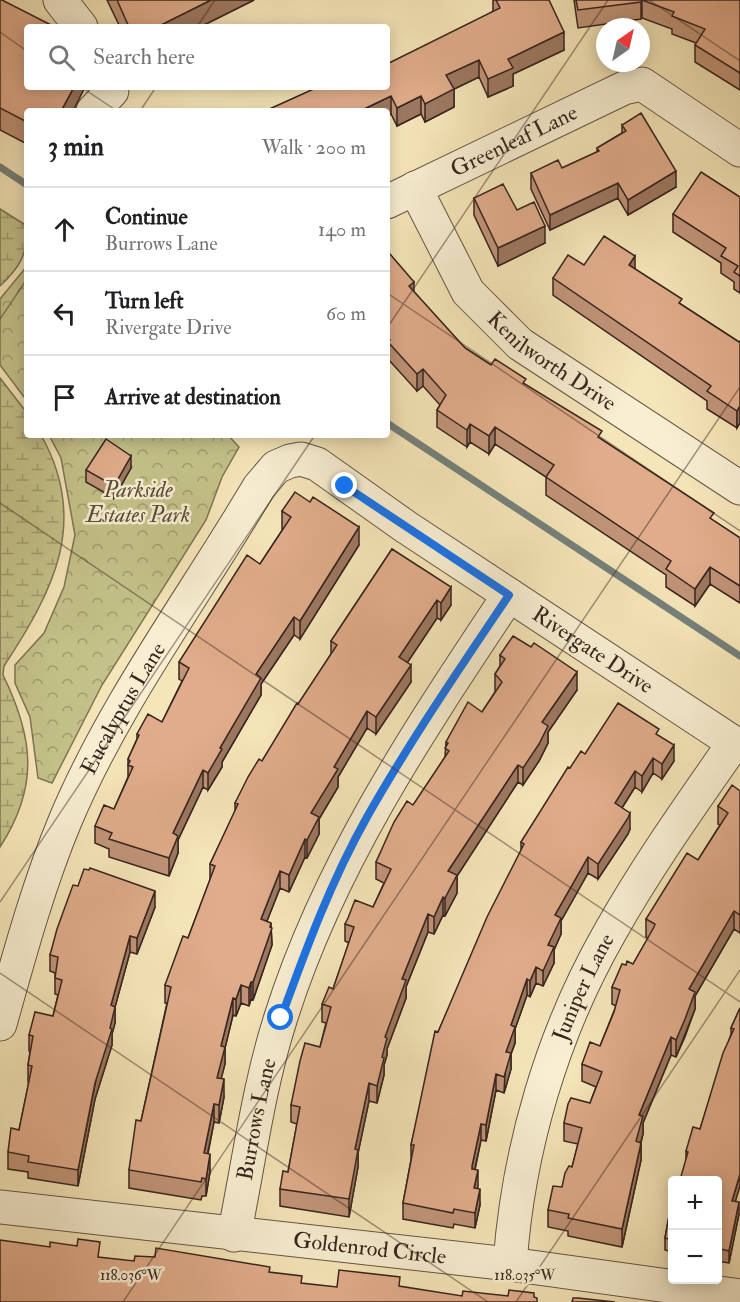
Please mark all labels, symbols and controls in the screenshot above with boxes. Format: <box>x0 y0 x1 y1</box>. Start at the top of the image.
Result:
north arrow <box>596 18 650 72</box>
search box <box>24 24 390 90</box>
icon: search <box>45 41 78 74</box>
text: Search here <box>93 43 195 71</box>
street label: Greenleaf Lane <box>446 98 582 183</box>
text: 3 min <box>48 131 104 163</box>
text: Walk · 200 m <box>262 135 366 160</box>
text: Continue <box>105 203 188 231</box>
icon: ahead <box>48 213 81 246</box>
text: 140 m <box>318 217 366 242</box>
text: Burrows Lane <box>105 231 218 256</box>
text: Turn left <box>105 287 184 315</box>
icon: left <box>48 297 81 330</box>
text: 60 m <box>326 301 366 326</box>
street label: Kenilworth Drive <box>481 305 622 417</box>
text: Rivergate Drive <box>105 315 232 340</box>
icon: arrive <box>48 381 81 414</box>
text: Arrive at destination <box>105 383 281 411</box>
route end <box>331 472 357 498</box>
park label: Parkside Estates Park <box>84 476 190 529</box>
street label: Rivergate Drive <box>527 600 659 700</box>
street label: Eucalyptus Lane <box>74 637 172 779</box>
street label: Juniper Lane <box>546 928 620 1046</box>
route start <box>267 1004 293 1030</box>
street label: Burrows Lane <box>231 1055 283 1182</box>
map controls <box>668 1176 722 1284</box>
button: + <box>668 1176 722 1230</box>
street label: Goldenrod Circle <box>292 1226 448 1271</box>
button: − <box>668 1230 722 1284</box>
text: 118.036°W <box>100 1266 163 1285</box>
text: 118.035°W <box>494 1266 556 1285</box>

